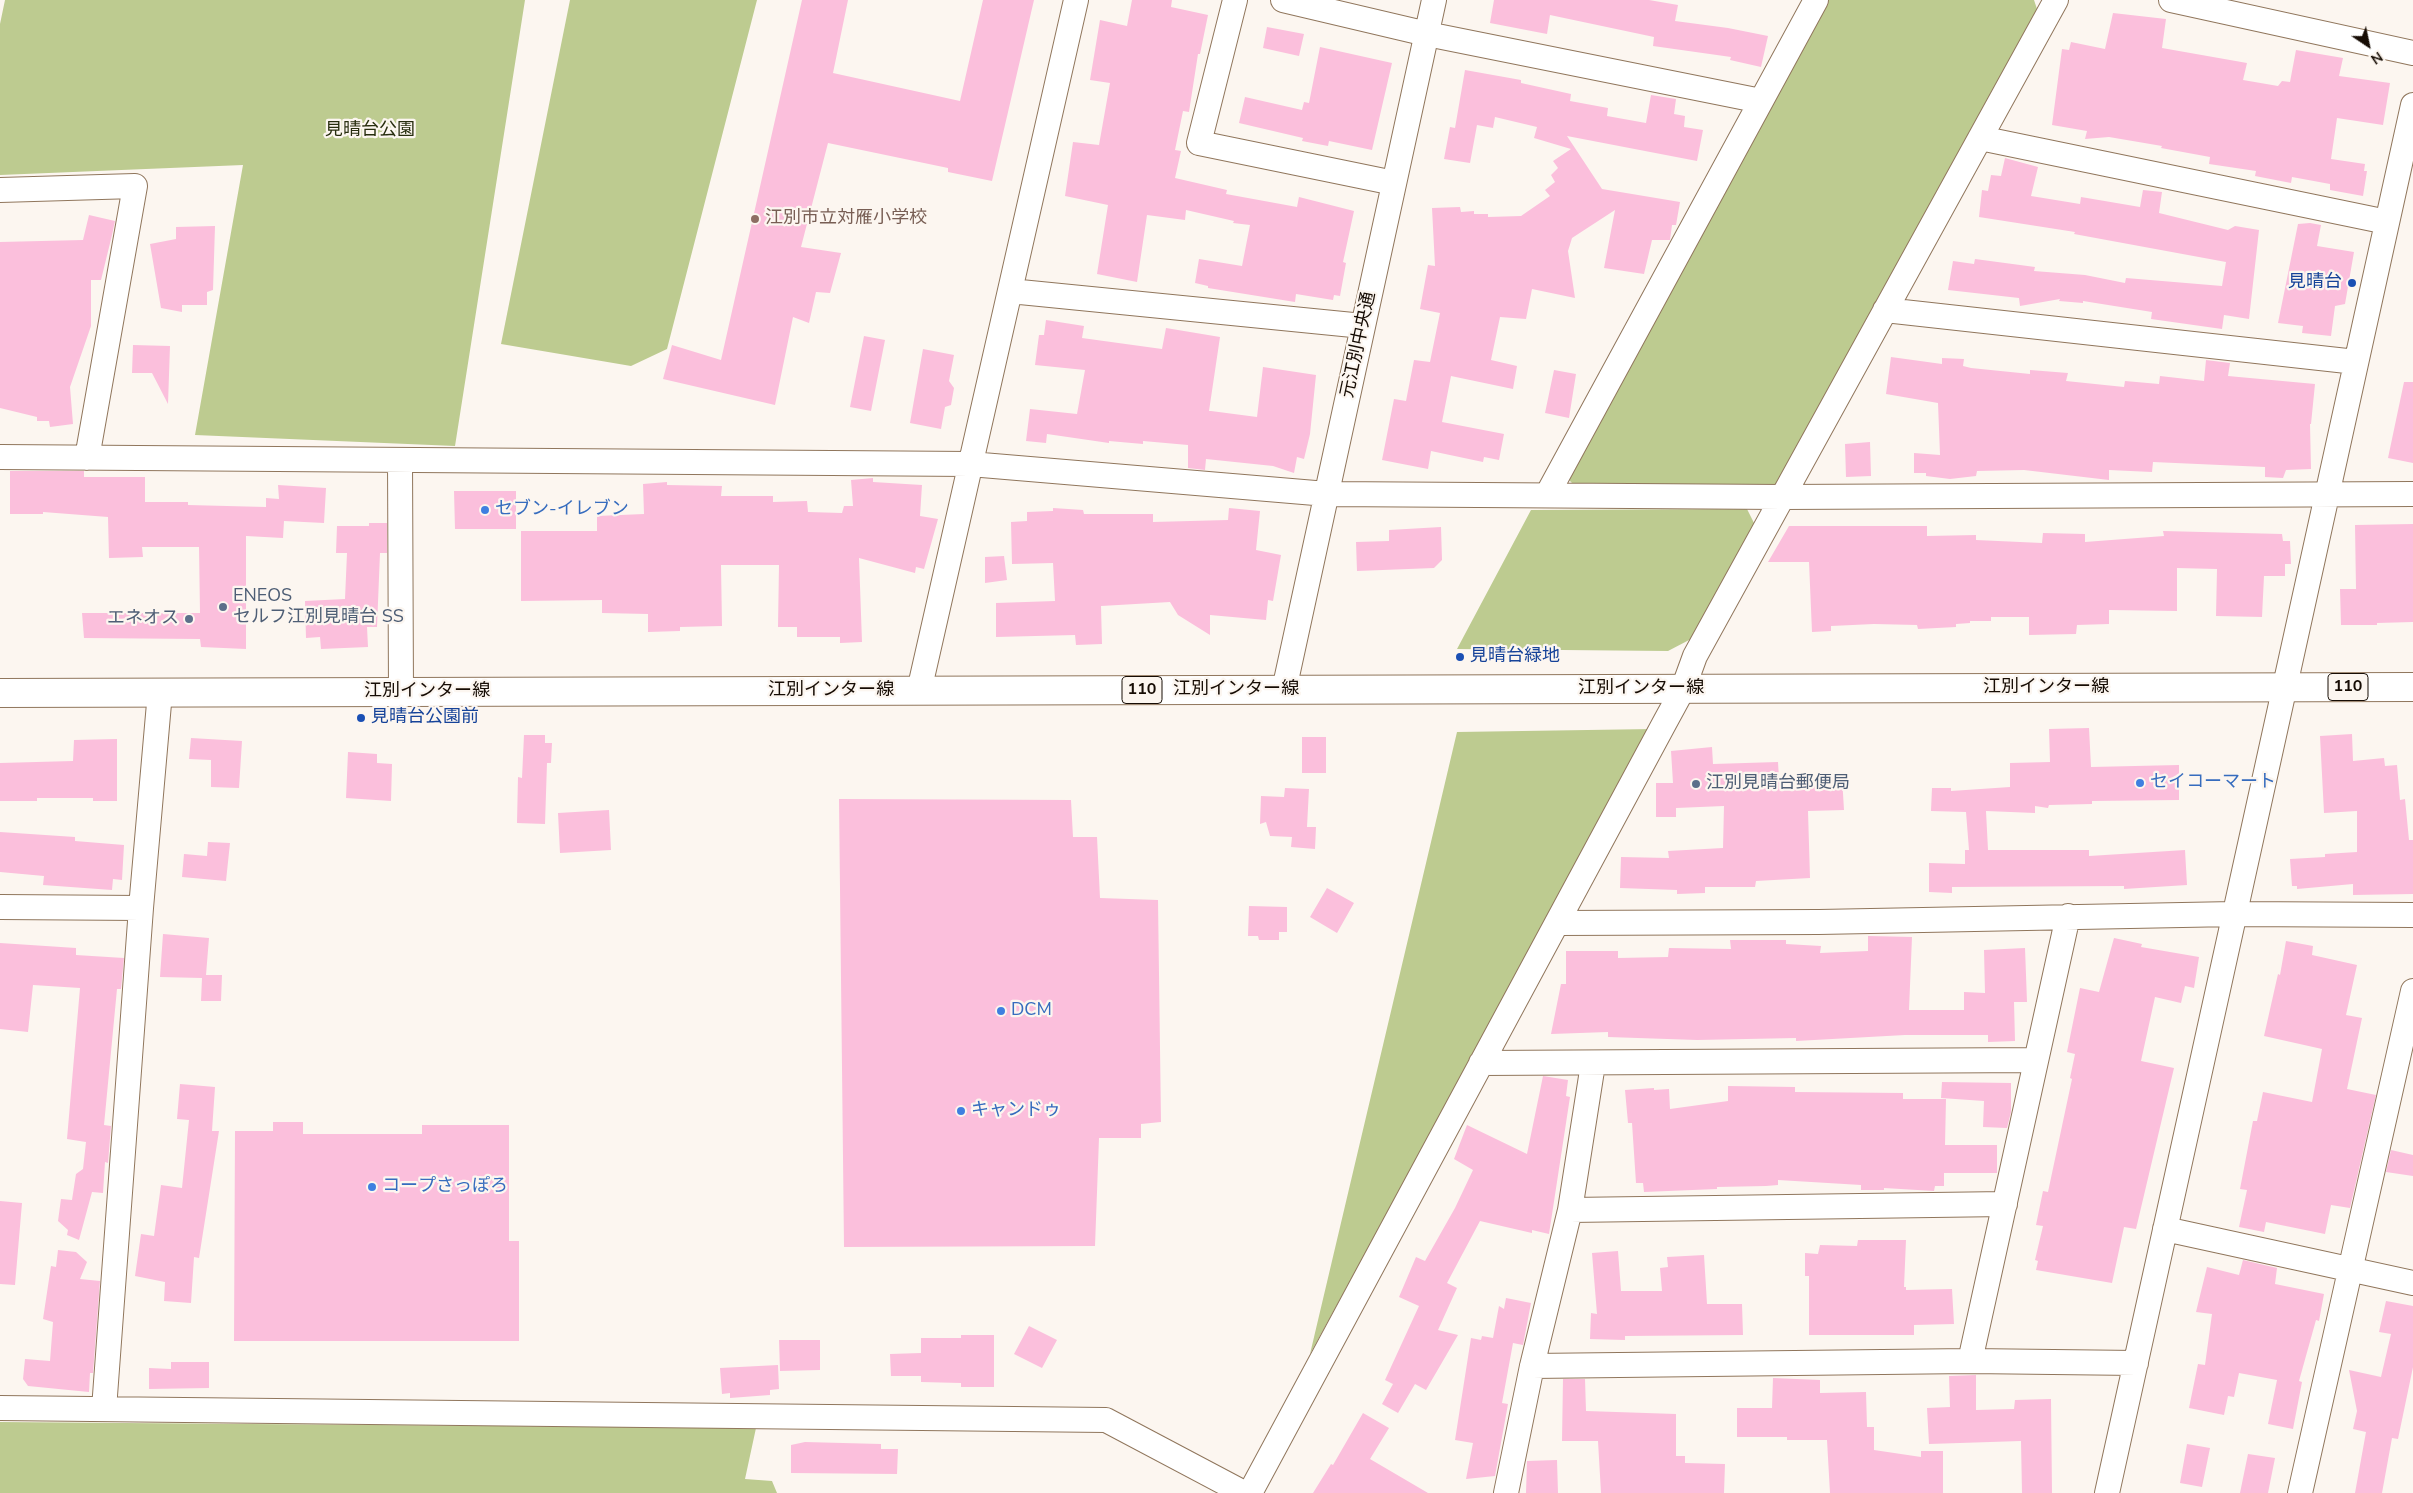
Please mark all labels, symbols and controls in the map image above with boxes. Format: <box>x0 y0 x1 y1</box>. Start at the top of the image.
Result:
north arrow <box>2343 20 2393 70</box>
text: N <box>2367 47 2386 69</box>
park label: 見晴台公園 <box>325 120 415 142</box>
place label: 江別市立対雁小学校 <box>765 208 927 230</box>
marker: 江別市立対雁小学校 <box>749 213 761 225</box>
place label: 見晴台 <box>2288 272 2342 294</box>
marker: 見晴台 <box>2346 277 2358 289</box>
street label: 元江別中央通 <box>1337 290 1381 400</box>
place label: セブン-イレブン <box>495 499 629 521</box>
marker: セブン-イレブン <box>479 504 491 516</box>
place label: ENEOS セルフ江別見晴台 SS <box>233 586 404 628</box>
marker: ENEOS セルフ江別見晴台 SS <box>217 601 229 613</box>
place label: エネオス <box>107 608 179 630</box>
marker: エネオス <box>183 613 195 625</box>
place label: 見晴台緑地 <box>1470 646 1560 668</box>
marker: 見晴台緑地 <box>1454 651 1466 663</box>
road number: 110 <box>2328 674 2368 700</box>
road number: 110 <box>1122 676 1162 704</box>
street label: 江別インター線 <box>1983 677 2109 699</box>
street label: 江別インター線 <box>1578 678 1704 700</box>
street label: 江別インター線 <box>1173 679 1299 701</box>
street label: 江別インター線 <box>768 680 894 702</box>
street label: 江別インター線 <box>364 681 490 703</box>
place label: 見晴台公園前 <box>371 707 479 729</box>
marker: 見晴台公園前 <box>355 712 367 724</box>
place label: セイコーマート <box>2150 772 2276 794</box>
place label: 江別見晴台郵便局 <box>1706 773 1850 795</box>
marker: セイコーマート <box>2134 777 2146 789</box>
marker: 江別見晴台郵便局 <box>1690 778 1702 790</box>
place label: DCM <box>1011 1000 1052 1022</box>
marker: DCM <box>995 1005 1007 1017</box>
place label: キャンドゥ <box>971 1100 1061 1122</box>
marker: キャンドゥ <box>955 1105 967 1117</box>
place label: コープさっぽろ <box>382 1176 508 1198</box>
marker: コープさっぽろ <box>366 1181 378 1193</box>

